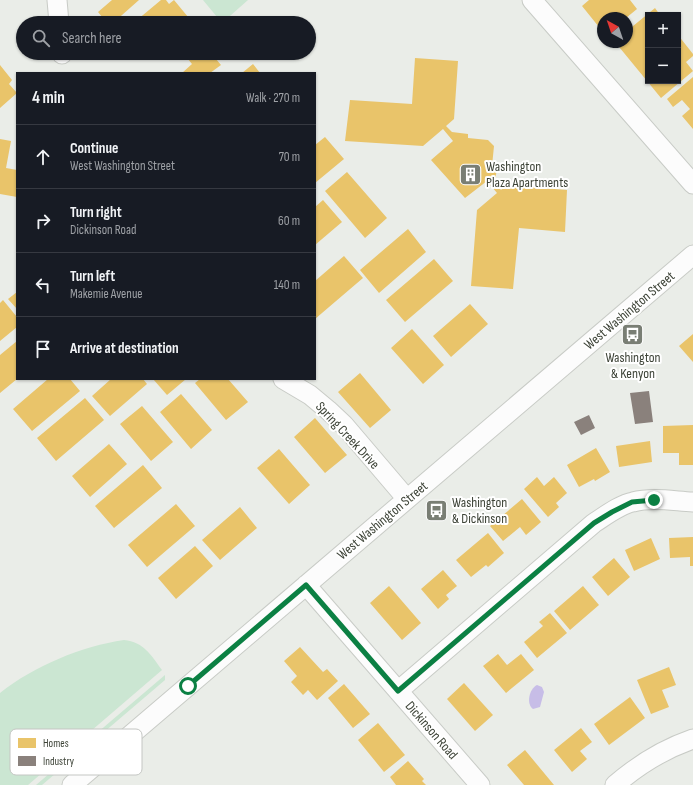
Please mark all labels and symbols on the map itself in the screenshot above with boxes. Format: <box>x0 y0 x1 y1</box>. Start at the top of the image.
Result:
north arrow <box>597 12 633 48</box>
place label: Washington Plaza Apartments <box>486 158 568 191</box>
building icon: Washington Plaza Apartments <box>457 161 483 187</box>
street label: West Washington Street <box>581 268 678 353</box>
bus stop icon: Washington & Kenyon <box>620 322 646 348</box>
place label: Washington & Kenyon <box>605 349 661 382</box>
street label: Spring Creek Drive <box>312 398 383 473</box>
street label: West Washington Street <box>334 478 431 563</box>
route end <box>645 491 663 509</box>
place label: Washington & Dickinson <box>452 494 507 527</box>
bus stop icon: Washington & Dickinson <box>424 497 450 523</box>
route start <box>179 677 197 695</box>
street label: Dickinson Road <box>402 698 462 763</box>
legend <box>10 729 142 775</box>
text: Homes <box>43 737 69 750</box>
text: Industry <box>43 755 75 768</box>

